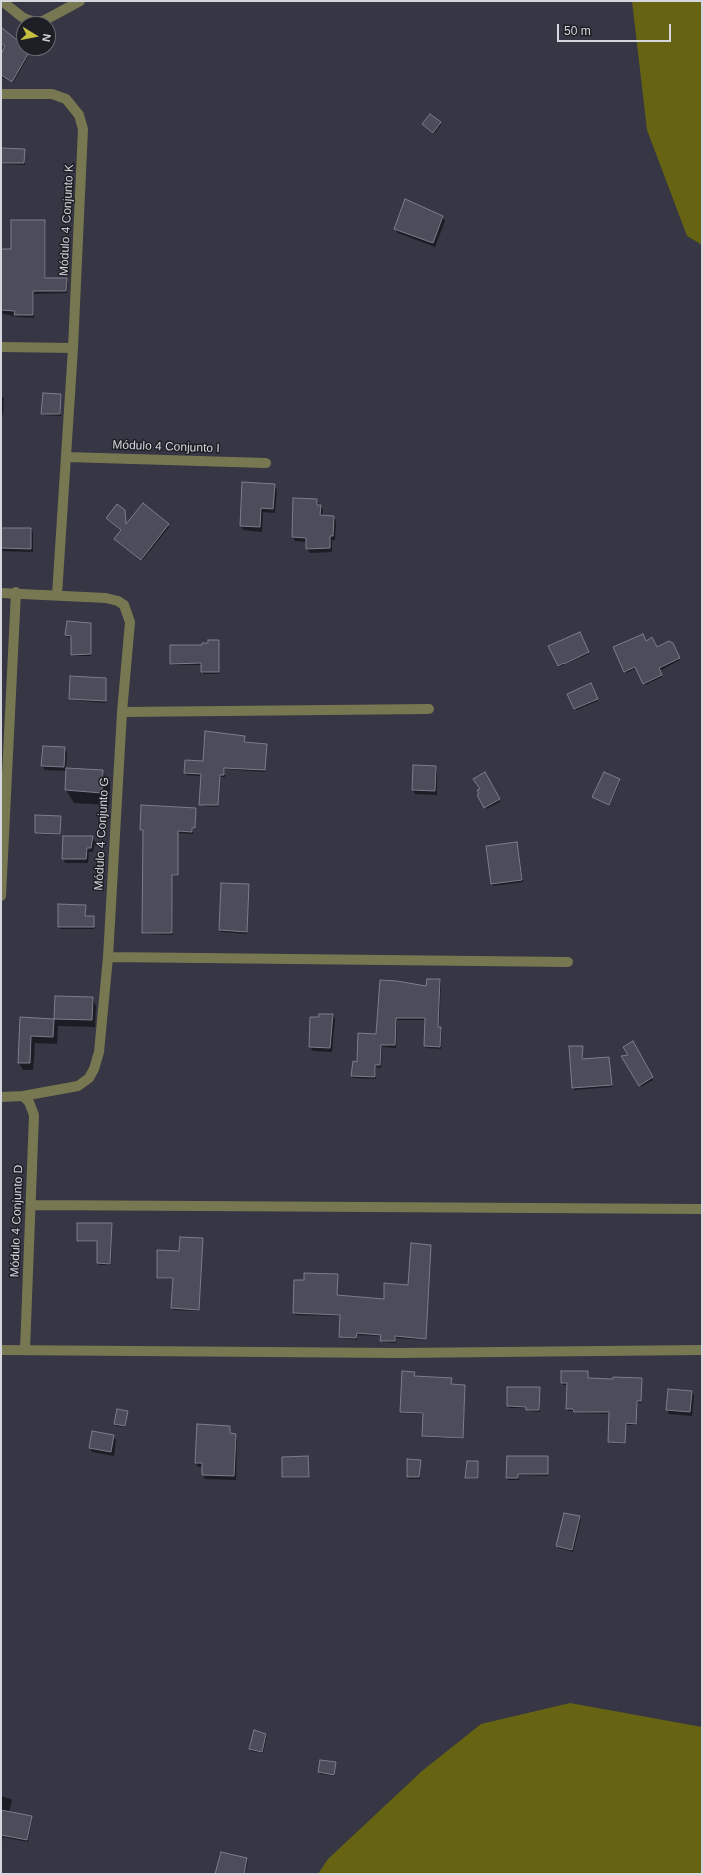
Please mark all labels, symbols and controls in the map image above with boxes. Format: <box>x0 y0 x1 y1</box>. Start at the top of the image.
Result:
north arrow <box>16 16 56 56</box>
scale bar <box>559 16 673 42</box>
text: 50 m <box>564 24 591 38</box>
text: N <box>40 33 53 43</box>
street label: Módulo 4 Conjunto K <box>57 164 77 276</box>
street label: Módulo 4 Conjunto I <box>112 438 220 456</box>
street label: Módulo 4 Conjunto G <box>92 777 112 891</box>
street label: Módulo 4 Conjunto D <box>8 1164 26 1278</box>

